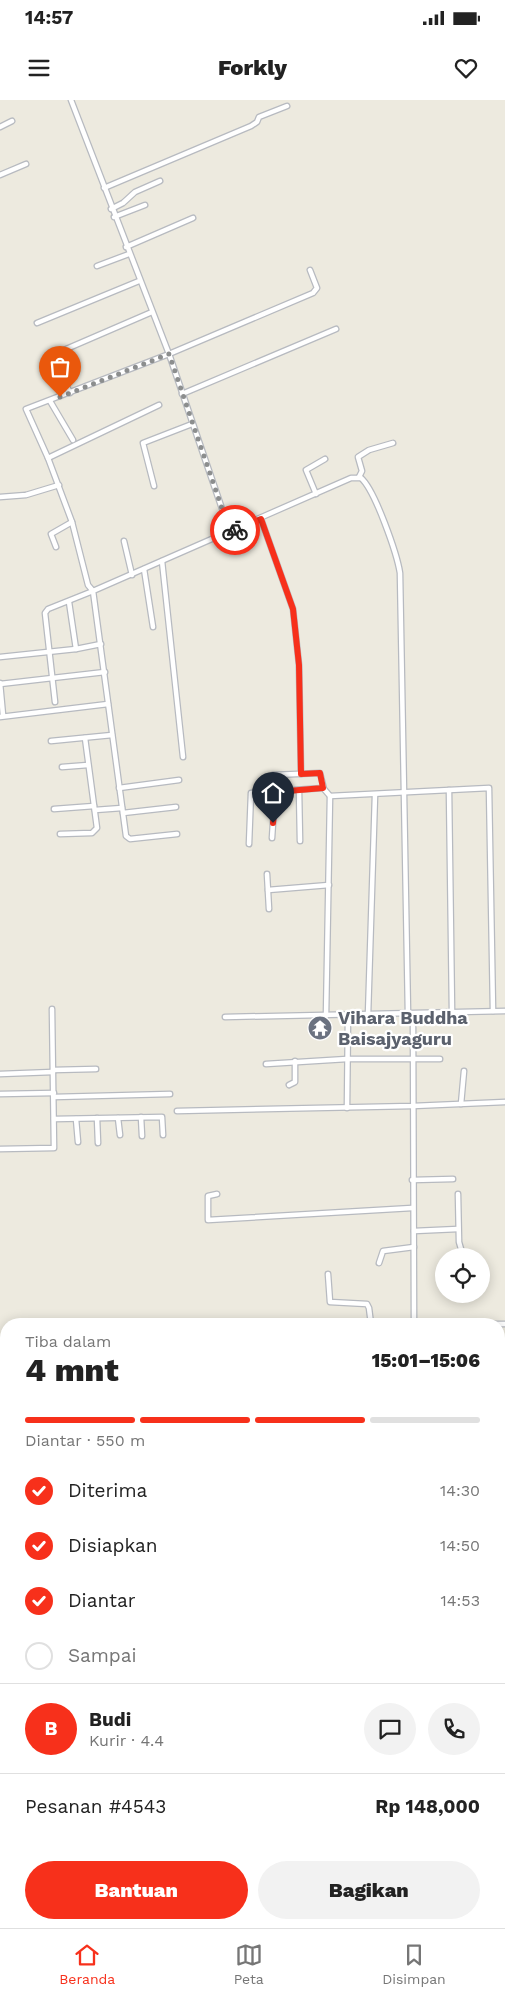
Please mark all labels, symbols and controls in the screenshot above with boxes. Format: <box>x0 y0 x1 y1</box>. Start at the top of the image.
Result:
text: 14:57 <box>25 6 73 29</box>
icon: menu <box>25 54 53 82</box>
icon: heart <box>452 54 480 82</box>
text: Forkly <box>218 55 287 80</box>
pin <box>39 346 81 397</box>
icon: bag <box>46 353 74 381</box>
courier <box>210 505 260 555</box>
icon: bike <box>221 516 249 544</box>
pin <box>252 772 294 823</box>
icon: home <box>259 779 287 807</box>
place label: Vihara Buddha Baisajyaguru <box>338 1007 468 1049</box>
temple icon: Vihara Buddha Baisajyaguru <box>307 1015 333 1041</box>
map controls <box>435 1248 490 1303</box>
button: locate <box>435 1248 490 1303</box>
text: Tiba dalam <box>25 1332 111 1351</box>
text: 15:01–15:06 <box>372 1349 480 1372</box>
text: 4 mnt <box>25 1351 119 1389</box>
text: Diantar · 550 m <box>25 1431 145 1450</box>
icon: check <box>25 1477 53 1505</box>
text: Diterima <box>68 1479 147 1502</box>
text: 14:30 <box>440 1481 480 1500</box>
icon: check <box>25 1532 53 1560</box>
text: Disiapkan <box>68 1534 158 1557</box>
text: 14:50 <box>440 1536 480 1555</box>
icon: check <box>25 1587 53 1615</box>
text: Diantar <box>68 1589 136 1612</box>
text: 14:53 <box>441 1591 480 1610</box>
text: Sampai <box>68 1644 137 1667</box>
button: chat <box>364 1703 416 1755</box>
button: phone <box>428 1703 480 1755</box>
text: Budi <box>89 1708 131 1731</box>
text: B <box>45 1717 58 1740</box>
text: Kurir · 4.4 <box>89 1731 164 1750</box>
text: Pesanan #4543 <box>25 1795 166 1818</box>
text: Rp 148,000 <box>375 1795 480 1818</box>
button: Bantuan <box>25 1861 248 1919</box>
button: Bagikan <box>258 1861 480 1919</box>
tab: Beranda <box>59 1941 115 1987</box>
tab: Peta <box>234 1941 264 1987</box>
tab: Disimpan <box>382 1941 446 1987</box>

